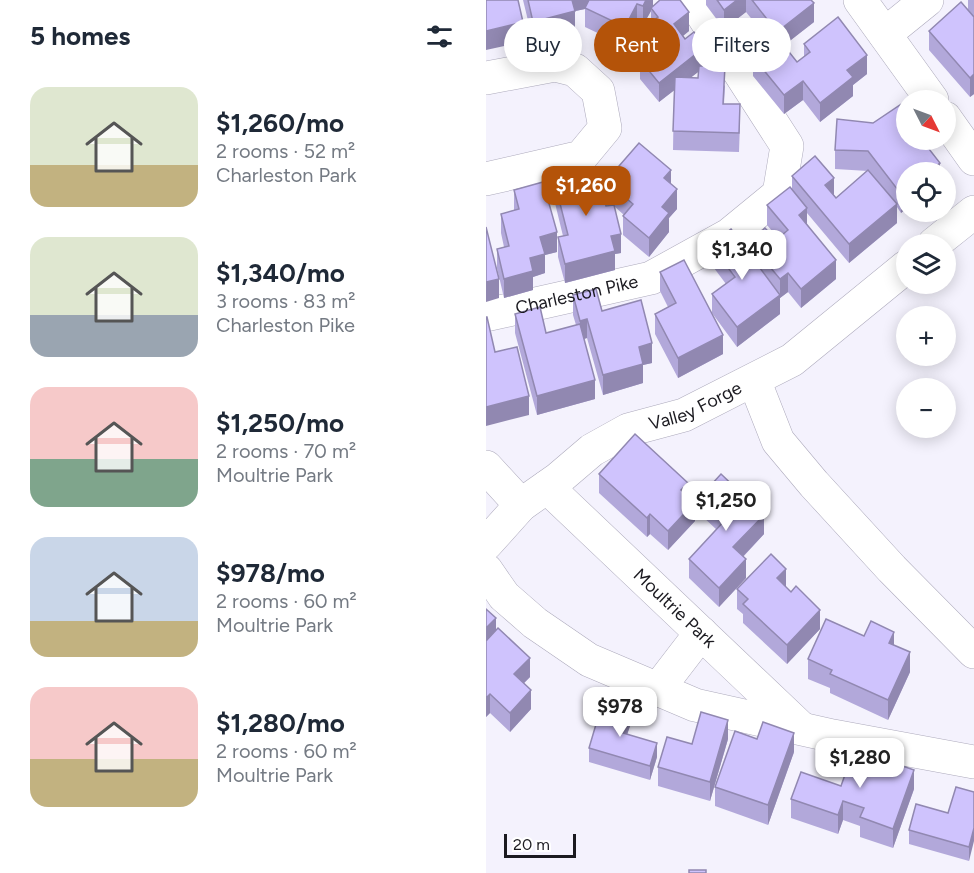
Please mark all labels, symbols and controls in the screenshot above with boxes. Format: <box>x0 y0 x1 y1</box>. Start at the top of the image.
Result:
chip: Buy <box>504 18 582 72</box>
chip: Rent <box>594 18 680 72</box>
chip: Filters <box>692 18 791 72</box>
text: 5 homes <box>30 20 130 52</box>
icon: filters <box>423 20 456 53</box>
north arrow <box>896 90 956 150</box>
map controls <box>896 90 956 438</box>
text: $1,260/mo <box>216 107 344 139</box>
icon: home <box>78 111 150 183</box>
text: 2 rooms · 52 m² <box>216 139 355 163</box>
button: locate <box>896 162 956 222</box>
text: Charleston Park <box>216 163 356 187</box>
pin: $1,260 <box>537 166 635 217</box>
text: $1,260 <box>556 173 616 197</box>
pin: $1,340 <box>693 230 791 281</box>
button: layers <box>896 234 956 294</box>
text: $1,340 <box>711 237 773 261</box>
text: $1,340/mo <box>216 257 345 289</box>
icon: home <box>78 261 150 333</box>
street label: Charleston Pike <box>513 270 640 319</box>
text: 3 rooms · 83 m² <box>216 289 355 313</box>
button: + <box>896 306 956 366</box>
text: Charleston Pike <box>216 313 355 337</box>
street label: Valley Forge <box>646 377 745 435</box>
button: − <box>896 378 956 438</box>
text: $1,250/mo <box>216 407 344 439</box>
icon: home <box>78 411 150 483</box>
text: 2 rooms · 70 m² <box>216 439 356 463</box>
text: Moultrie Park <box>216 463 333 487</box>
pin: $1,250 <box>677 481 775 532</box>
text: $1,250 <box>696 488 756 512</box>
text: $978/mo <box>216 557 325 589</box>
icon: home <box>78 561 150 633</box>
street label: Moultrie Park <box>629 564 721 653</box>
text: 2 rooms · 60 m² <box>216 589 357 613</box>
text: Moultrie Park <box>216 613 333 637</box>
pin: $978 <box>584 687 656 738</box>
text: $978 <box>597 694 643 718</box>
text: $1,280/mo <box>216 707 345 739</box>
icon: home <box>78 711 150 783</box>
pin: $1,280 <box>811 738 909 789</box>
text: 2 rooms · 60 m² <box>216 739 357 763</box>
text: $1,280 <box>829 745 891 769</box>
text: Moultrie Park <box>216 763 333 787</box>
scale bar <box>504 831 576 858</box>
text: 20 m <box>513 835 550 854</box>

